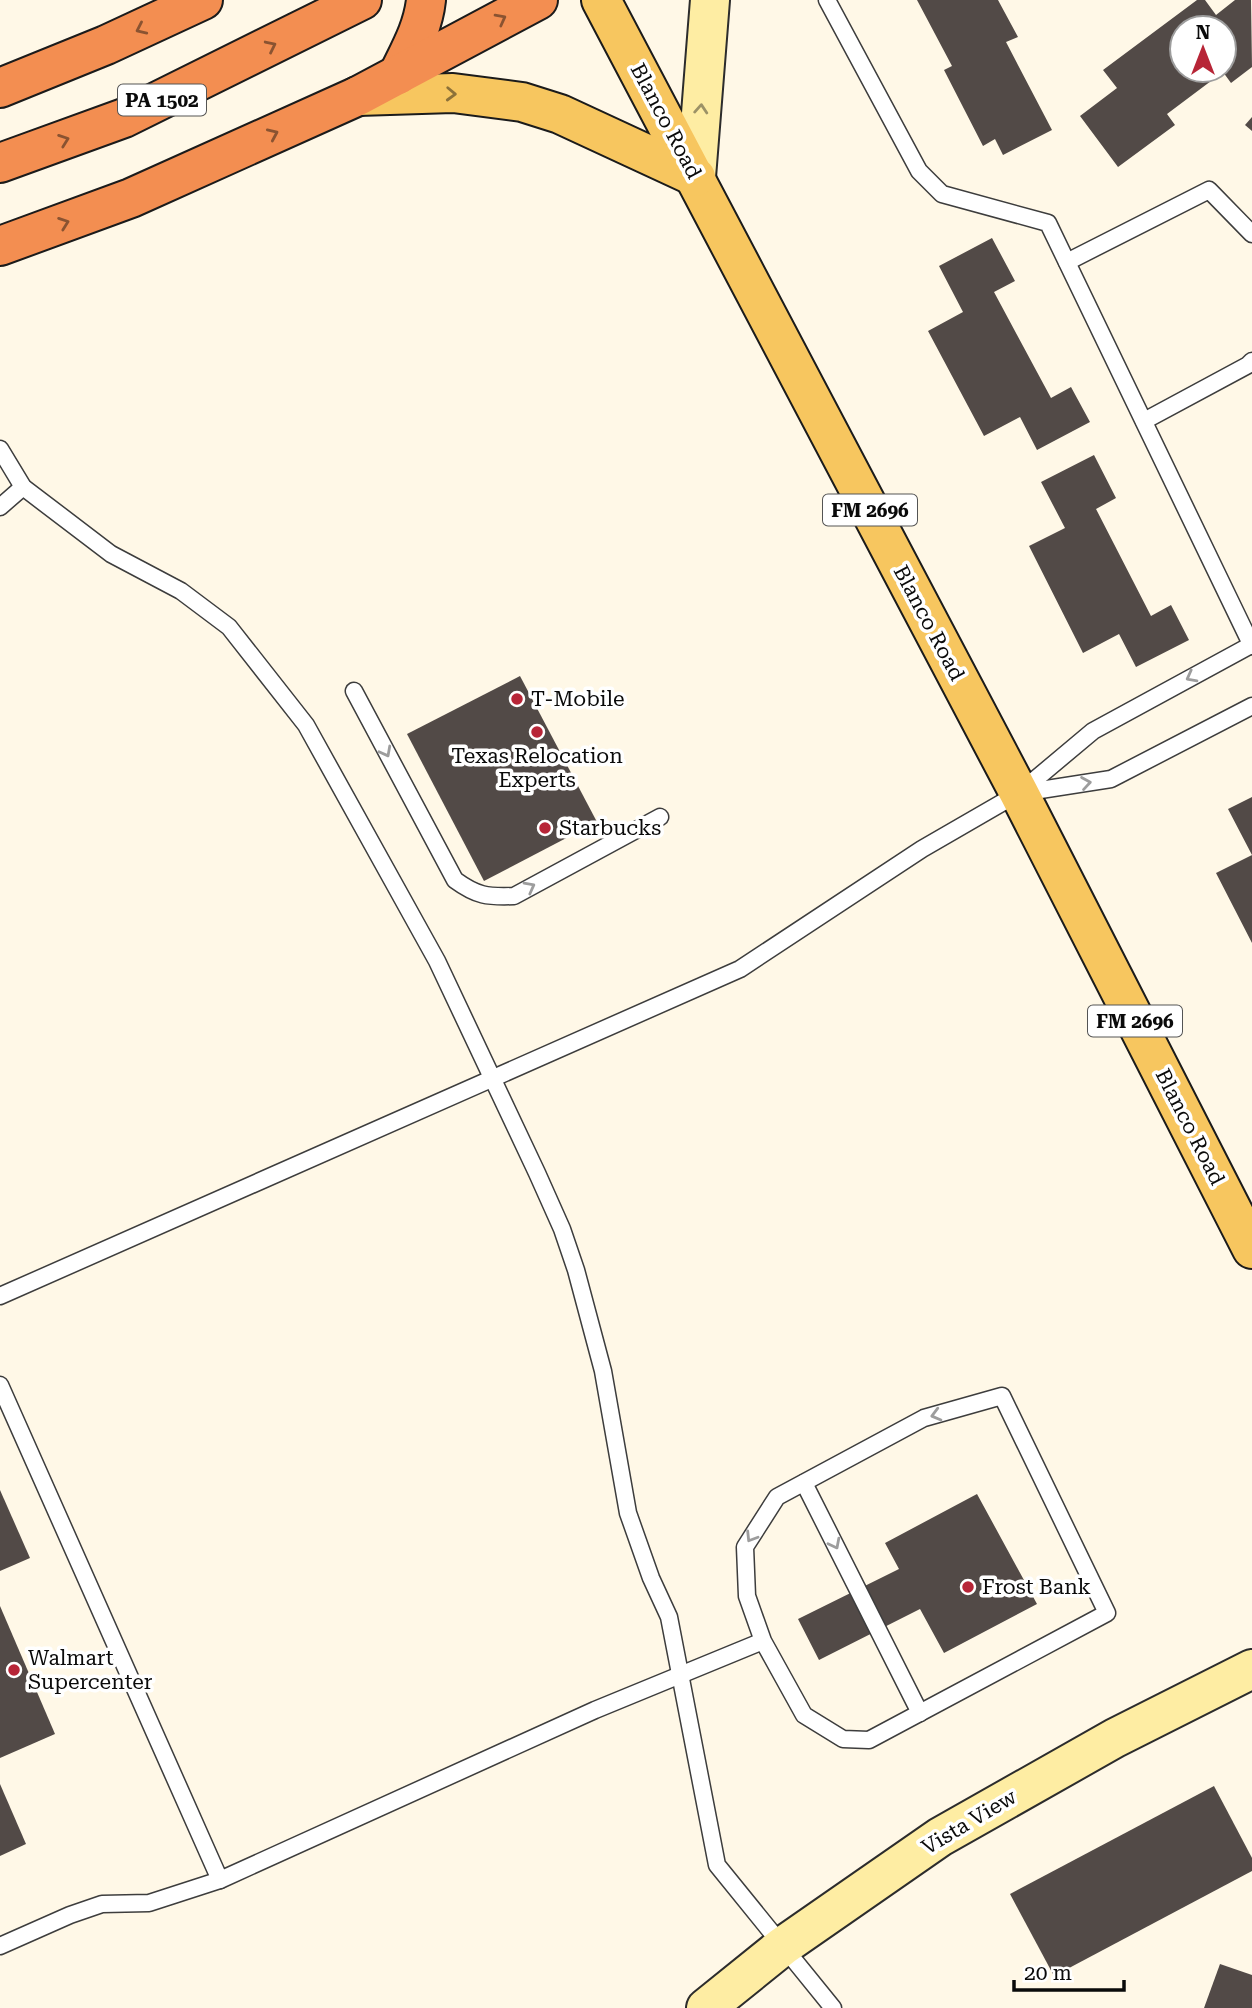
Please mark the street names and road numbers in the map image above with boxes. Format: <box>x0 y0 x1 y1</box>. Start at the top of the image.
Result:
street label: Blanco Road <box>626 59 707 183</box>
road number: PA 1502 <box>118 85 206 116</box>
road number: FM 2696 <box>823 495 917 526</box>
street label: Blanco Road <box>889 561 970 685</box>
road number: FM 2696 <box>1088 1006 1182 1036</box>
street label: Blanco Road <box>1150 1065 1230 1190</box>
street label: Vista View <box>917 1784 1021 1860</box>

